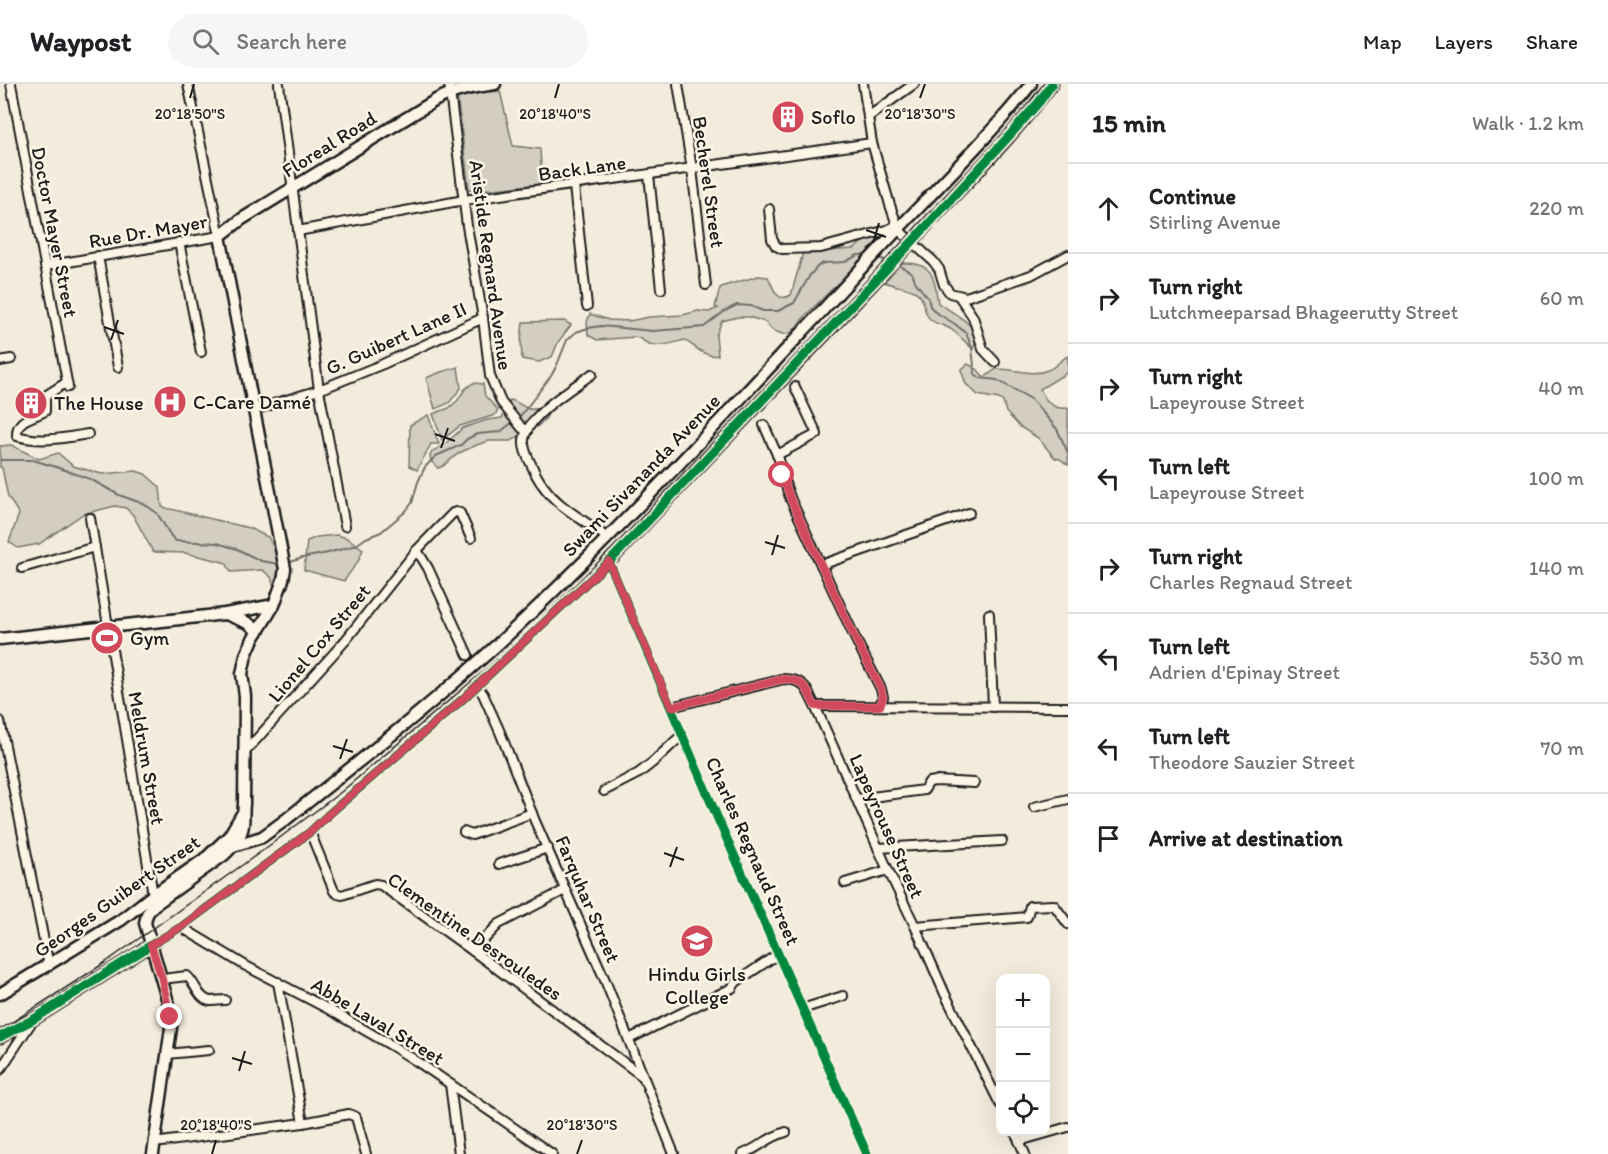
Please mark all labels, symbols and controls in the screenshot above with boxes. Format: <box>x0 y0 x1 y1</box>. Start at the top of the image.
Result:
search box <box>168 14 588 68</box>
text: Waypost <box>30 24 132 58</box>
icon: search <box>189 25 222 58</box>
text: Search here <box>237 28 347 55</box>
text: Map <box>1363 29 1402 54</box>
text: Layers <box>1435 29 1493 54</box>
text: Share <box>1526 29 1578 54</box>
building icon: Soflo <box>770 99 806 135</box>
text: 20°18'50"S <box>155 105 225 123</box>
text: 20°18'40"S <box>519 105 591 123</box>
place label: Soflo <box>811 105 856 129</box>
text: 20°18'30"S <box>885 105 955 123</box>
street label: Floreal Road <box>277 106 381 182</box>
text: 15 min <box>1092 107 1166 139</box>
text: Walk · 1.2 km <box>1472 111 1584 135</box>
street label: Becherel Street <box>688 115 730 249</box>
street label: Doctor Mayer Street <box>27 145 83 320</box>
street label: Back Lane <box>537 150 627 186</box>
street label: Aristide Regnard Avenue <box>464 158 518 372</box>
text: Continue <box>1149 183 1236 210</box>
icon: ahead <box>1092 192 1125 225</box>
text: 220 m <box>1529 196 1584 220</box>
street label: Rue Dr. Mayer <box>87 209 209 253</box>
text: Stirling Avenue <box>1149 210 1281 234</box>
text: Turn right <box>1149 273 1243 300</box>
icon: right <box>1092 282 1125 315</box>
text: 60 m <box>1540 286 1584 310</box>
street label: G. Guibert Lane II <box>322 296 470 380</box>
text: Lutchmeeparsad Bhageerutty Street <box>1149 300 1458 324</box>
text: Turn right <box>1149 363 1243 390</box>
icon: right <box>1092 372 1125 405</box>
text: 40 m <box>1538 376 1584 400</box>
hospital icon: C-Care Darné <box>152 384 188 420</box>
building icon: The House <box>13 385 49 421</box>
street label: Swami Sivananda Avenue <box>557 389 725 561</box>
place label: C-Care Darné <box>193 390 311 414</box>
text: Lapeyrouse Street <box>1149 390 1304 414</box>
place label: The House <box>54 391 144 415</box>
text: Turn left <box>1149 453 1230 480</box>
route start <box>768 461 794 487</box>
icon: left <box>1092 462 1125 495</box>
text: 100 m <box>1529 466 1584 490</box>
text: Lapeyrouse Street <box>1149 480 1304 504</box>
text: Turn right <box>1149 543 1243 570</box>
icon: right <box>1092 552 1125 585</box>
text: 140 m <box>1529 556 1584 580</box>
text: Charles Regnaud Street <box>1149 570 1353 594</box>
street label: Lionel Cox Street <box>263 579 375 707</box>
sports icon: Gym <box>89 620 125 656</box>
place label: Gym <box>130 626 169 650</box>
text: Turn left <box>1149 633 1230 660</box>
icon: left <box>1092 642 1125 675</box>
text: 530 m <box>1529 646 1584 670</box>
text: Adrien d'Epinay Street <box>1149 660 1340 684</box>
street label: Meldrum Street <box>123 689 171 827</box>
text: Turn left <box>1149 723 1230 750</box>
icon: left <box>1092 732 1125 765</box>
text: 70 m <box>1540 736 1584 760</box>
street label: Lapeyrouse Street <box>844 750 930 902</box>
text: Theodore Sauzier Street <box>1149 750 1355 774</box>
street label: Charles Regnaud Street <box>701 753 805 949</box>
icon: arrive <box>1092 822 1125 855</box>
text: Arrive at destination <box>1149 825 1343 852</box>
street label: Georges Guibert Street <box>29 830 205 962</box>
street label: Farquhar Street <box>550 832 626 966</box>
street label: Clementine Desrouledes <box>383 867 567 1005</box>
school or university icon: Hindu Girls College <box>679 923 715 959</box>
place label: Hindu Girls College <box>648 962 746 1009</box>
street label: Abbe Laval Street <box>307 972 449 1070</box>
map controls <box>996 974 1050 1136</box>
button: + <box>996 974 1050 1028</box>
route end <box>156 1003 182 1029</box>
button: − <box>996 1028 1050 1082</box>
button: locate <box>996 1082 1050 1136</box>
text: 20°18'40"S <box>180 1116 252 1134</box>
text: 20°18'30"S <box>547 1116 617 1134</box>

